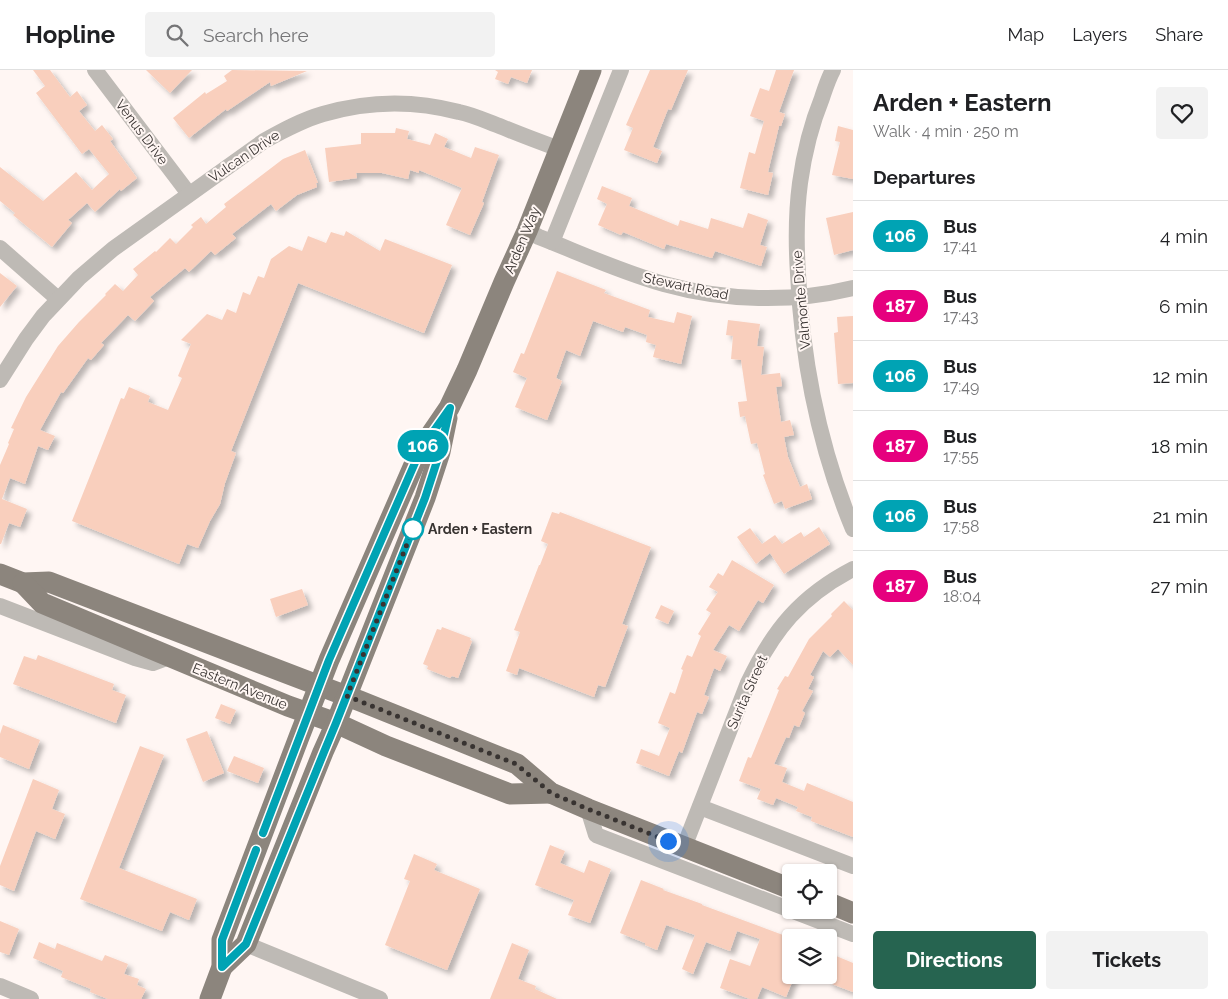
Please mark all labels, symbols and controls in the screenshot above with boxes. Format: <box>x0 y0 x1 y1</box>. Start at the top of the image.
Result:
search box <box>145 12 495 57</box>
text: Hopline <box>25 20 115 49</box>
icon: search <box>163 21 191 49</box>
text: Search here <box>203 24 309 46</box>
text: Map <box>1008 24 1044 45</box>
text: Layers <box>1072 24 1127 45</box>
text: Share <box>1155 24 1203 45</box>
button: heart <box>1156 87 1208 139</box>
text: Arden + Eastern <box>873 88 1051 117</box>
street label: Venus Drive <box>112 96 172 168</box>
text: Walk · 4 min · 250 m <box>873 122 1019 141</box>
street label: Vulcan Drive <box>206 127 282 185</box>
text: Departures <box>873 166 975 188</box>
street label: Arden Way <box>501 204 543 276</box>
text: Bus <box>943 215 977 237</box>
text: 106 <box>885 225 916 246</box>
text: 4 min <box>1160 225 1208 247</box>
text: 17:41 <box>943 237 977 256</box>
street label: Valmonte Drive <box>789 250 813 350</box>
street label: Stewart Road <box>642 269 730 303</box>
text: Bus <box>943 285 977 307</box>
text: 187 <box>886 295 915 316</box>
text: 6 min <box>1159 295 1208 317</box>
text: 17:43 <box>943 307 979 326</box>
text: Bus <box>943 355 977 377</box>
text: 106 <box>885 365 916 386</box>
text: 12 min <box>1152 365 1208 387</box>
text: 17:49 <box>943 377 979 396</box>
text: Bus <box>943 425 977 447</box>
line badge: 106 <box>394 430 452 462</box>
text: 106 <box>408 435 438 456</box>
text: 187 <box>886 435 915 456</box>
text: 18 min <box>1151 435 1208 457</box>
text: 17:55 <box>943 447 979 466</box>
text: Bus <box>943 495 977 517</box>
text: 106 <box>885 505 916 526</box>
text: 21 min <box>1152 505 1208 527</box>
text: 17:58 <box>943 517 980 536</box>
marker: Arden + Eastern <box>402 518 424 540</box>
place label: Arden + Eastern <box>428 521 532 537</box>
text: Bus <box>943 565 977 587</box>
text: 187 <box>886 575 915 596</box>
text: 27 min <box>1150 575 1208 597</box>
text: 18:04 <box>943 587 981 606</box>
street label: Surita Street <box>724 652 771 732</box>
street label: Eastern Avenue <box>190 660 290 712</box>
your location <box>656 829 681 854</box>
map controls <box>782 864 837 984</box>
button: locate <box>782 864 837 919</box>
button: layers <box>782 929 837 984</box>
button: Directions <box>873 931 1036 989</box>
button: Tickets <box>1046 931 1208 989</box>

